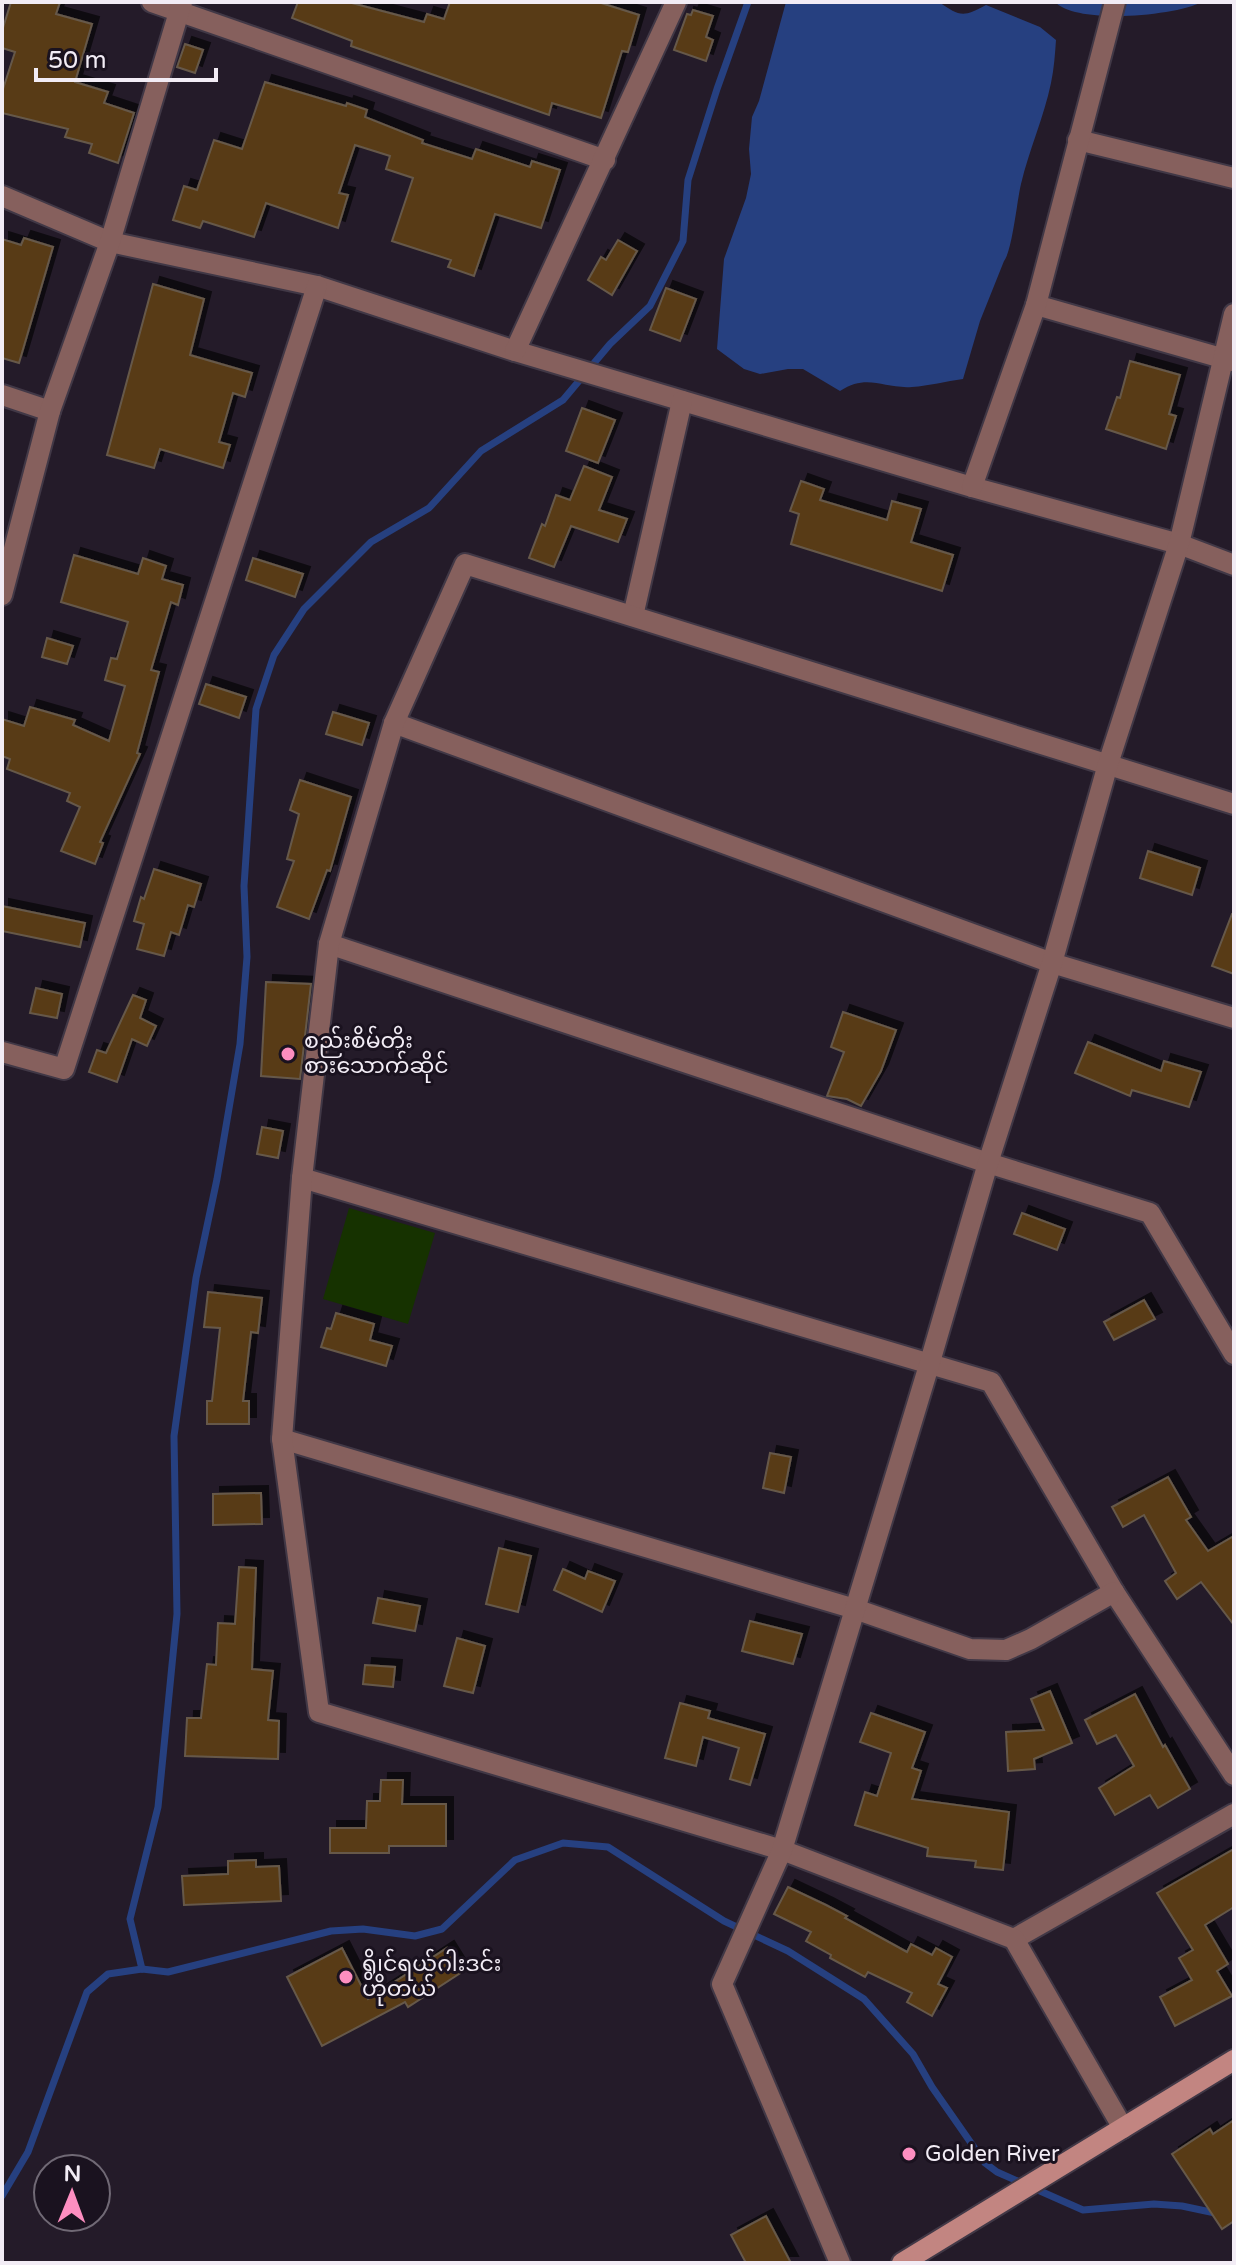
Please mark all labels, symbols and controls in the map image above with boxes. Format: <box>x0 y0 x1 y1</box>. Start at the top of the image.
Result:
scale bar <box>36 32 216 82</box>
text: 50 m <box>48 46 106 75</box>
place label: စည်းစိမ်တိုး စားသောက်ဆိုင် <box>304 1025 449 1083</box>
marker: စည်းစိမ်တိုး စားသောက်ဆိုင် <box>279 1045 297 1063</box>
place label: ရွိုင်ရယ်ဂါးဒင်း ဟိုတယ် <box>362 1948 501 2006</box>
marker: ရွိုင်ရယ်ဂါးဒင်း ဟိုတယ် <box>337 1968 355 1986</box>
place label: Golden River <box>925 2141 1060 2167</box>
marker: Golden River <box>900 2145 918 2163</box>
north arrow <box>32 2153 112 2233</box>
text: N <box>63 2161 81 2187</box>

